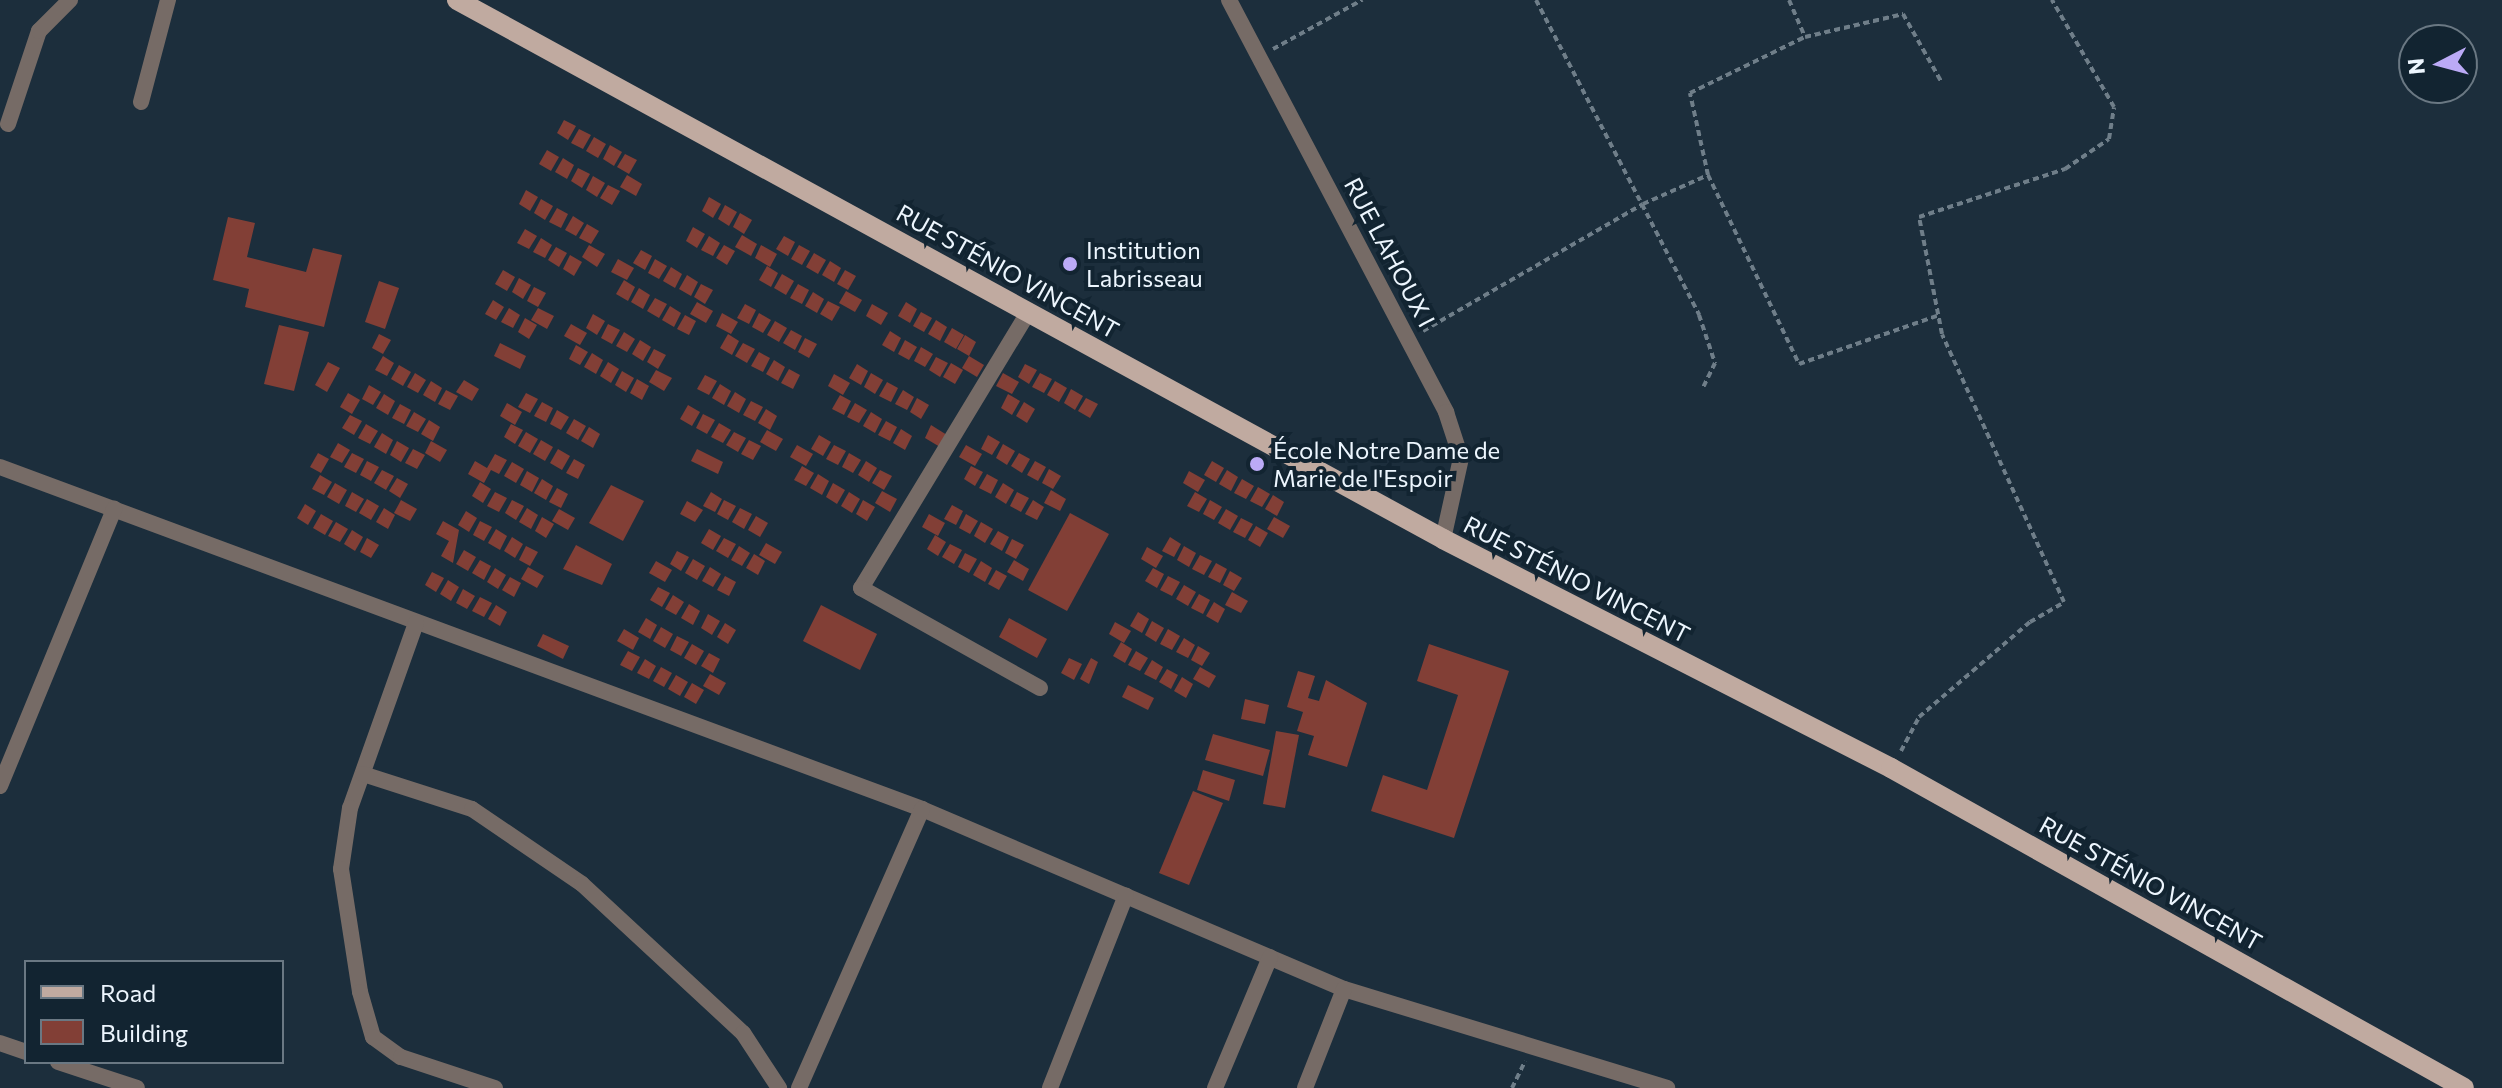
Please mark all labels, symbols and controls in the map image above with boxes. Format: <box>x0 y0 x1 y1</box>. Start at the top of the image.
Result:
north arrow <box>2398 24 2478 104</box>
text: N <box>2401 57 2430 76</box>
street label: RUE LAHOUX I <box>1339 172 1441 332</box>
street label: RUE STÉNIO VINCENT <box>892 198 1124 344</box>
place label: Institution Labrisseau <box>1086 236 1203 292</box>
marker: Institution Labrisseau <box>1061 255 1079 273</box>
place label: École Notre Dame de Marie de l'Espoir <box>1273 436 1500 492</box>
marker: École Notre Dame de Marie de l'Espoir <box>1248 455 1266 473</box>
street label: RUE STÉNIO VINCENT <box>1459 509 1695 649</box>
street label: RUE STÉNIO VINCENT <box>2035 810 2267 956</box>
legend <box>24 960 284 1064</box>
text: Road <box>100 978 156 1007</box>
text: Building <box>100 1018 188 1047</box>

